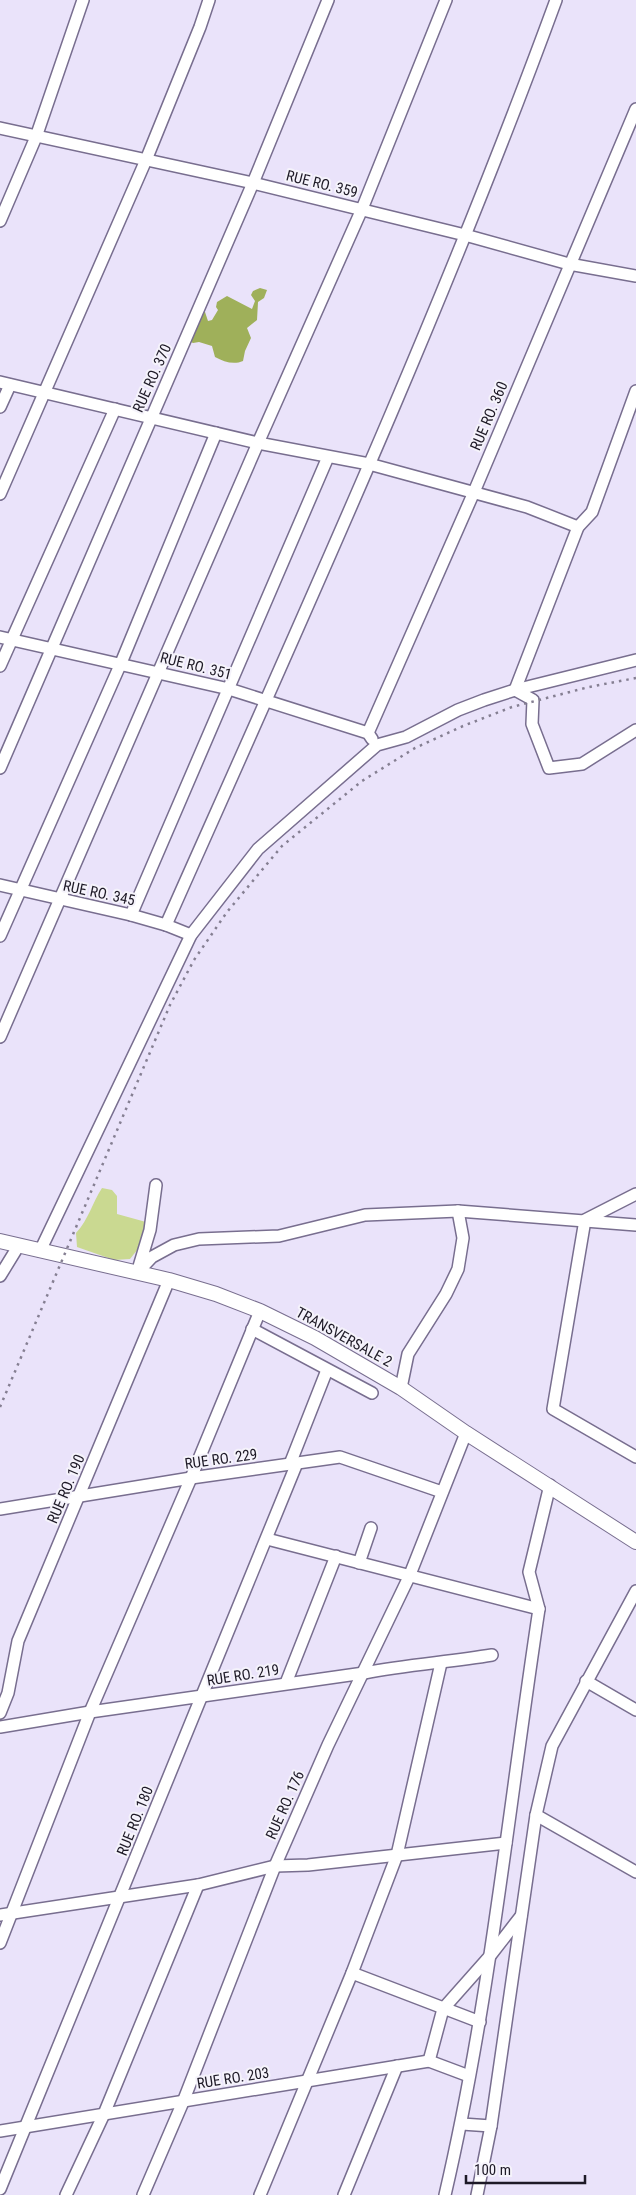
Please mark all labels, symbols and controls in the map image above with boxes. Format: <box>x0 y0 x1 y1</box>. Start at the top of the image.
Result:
street label: RUE RO. 359 <box>284 166 360 202</box>
street label: RUE RO. 370 <box>129 341 175 415</box>
street label: RUE RO. 360 <box>466 379 512 453</box>
street label: RUE RO. 351 <box>158 648 234 684</box>
street label: RUE RO. 345 <box>61 877 137 909</box>
street label: TRANSVERSALE 2 <box>293 1303 395 1371</box>
street label: RUE RO. 229 <box>184 1445 258 1473</box>
street label: RUE RO. 190 <box>43 1452 89 1526</box>
street label: RUE RO. 219 <box>205 1660 281 1690</box>
street label: RUE RO. 176 <box>262 1768 308 1842</box>
street label: RUE RO. 180 <box>113 1784 157 1858</box>
street label: RUE RO. 203 <box>195 2063 271 2093</box>
scale bar <box>466 2152 585 2184</box>
text: 100 m <box>474 2161 511 2179</box>

